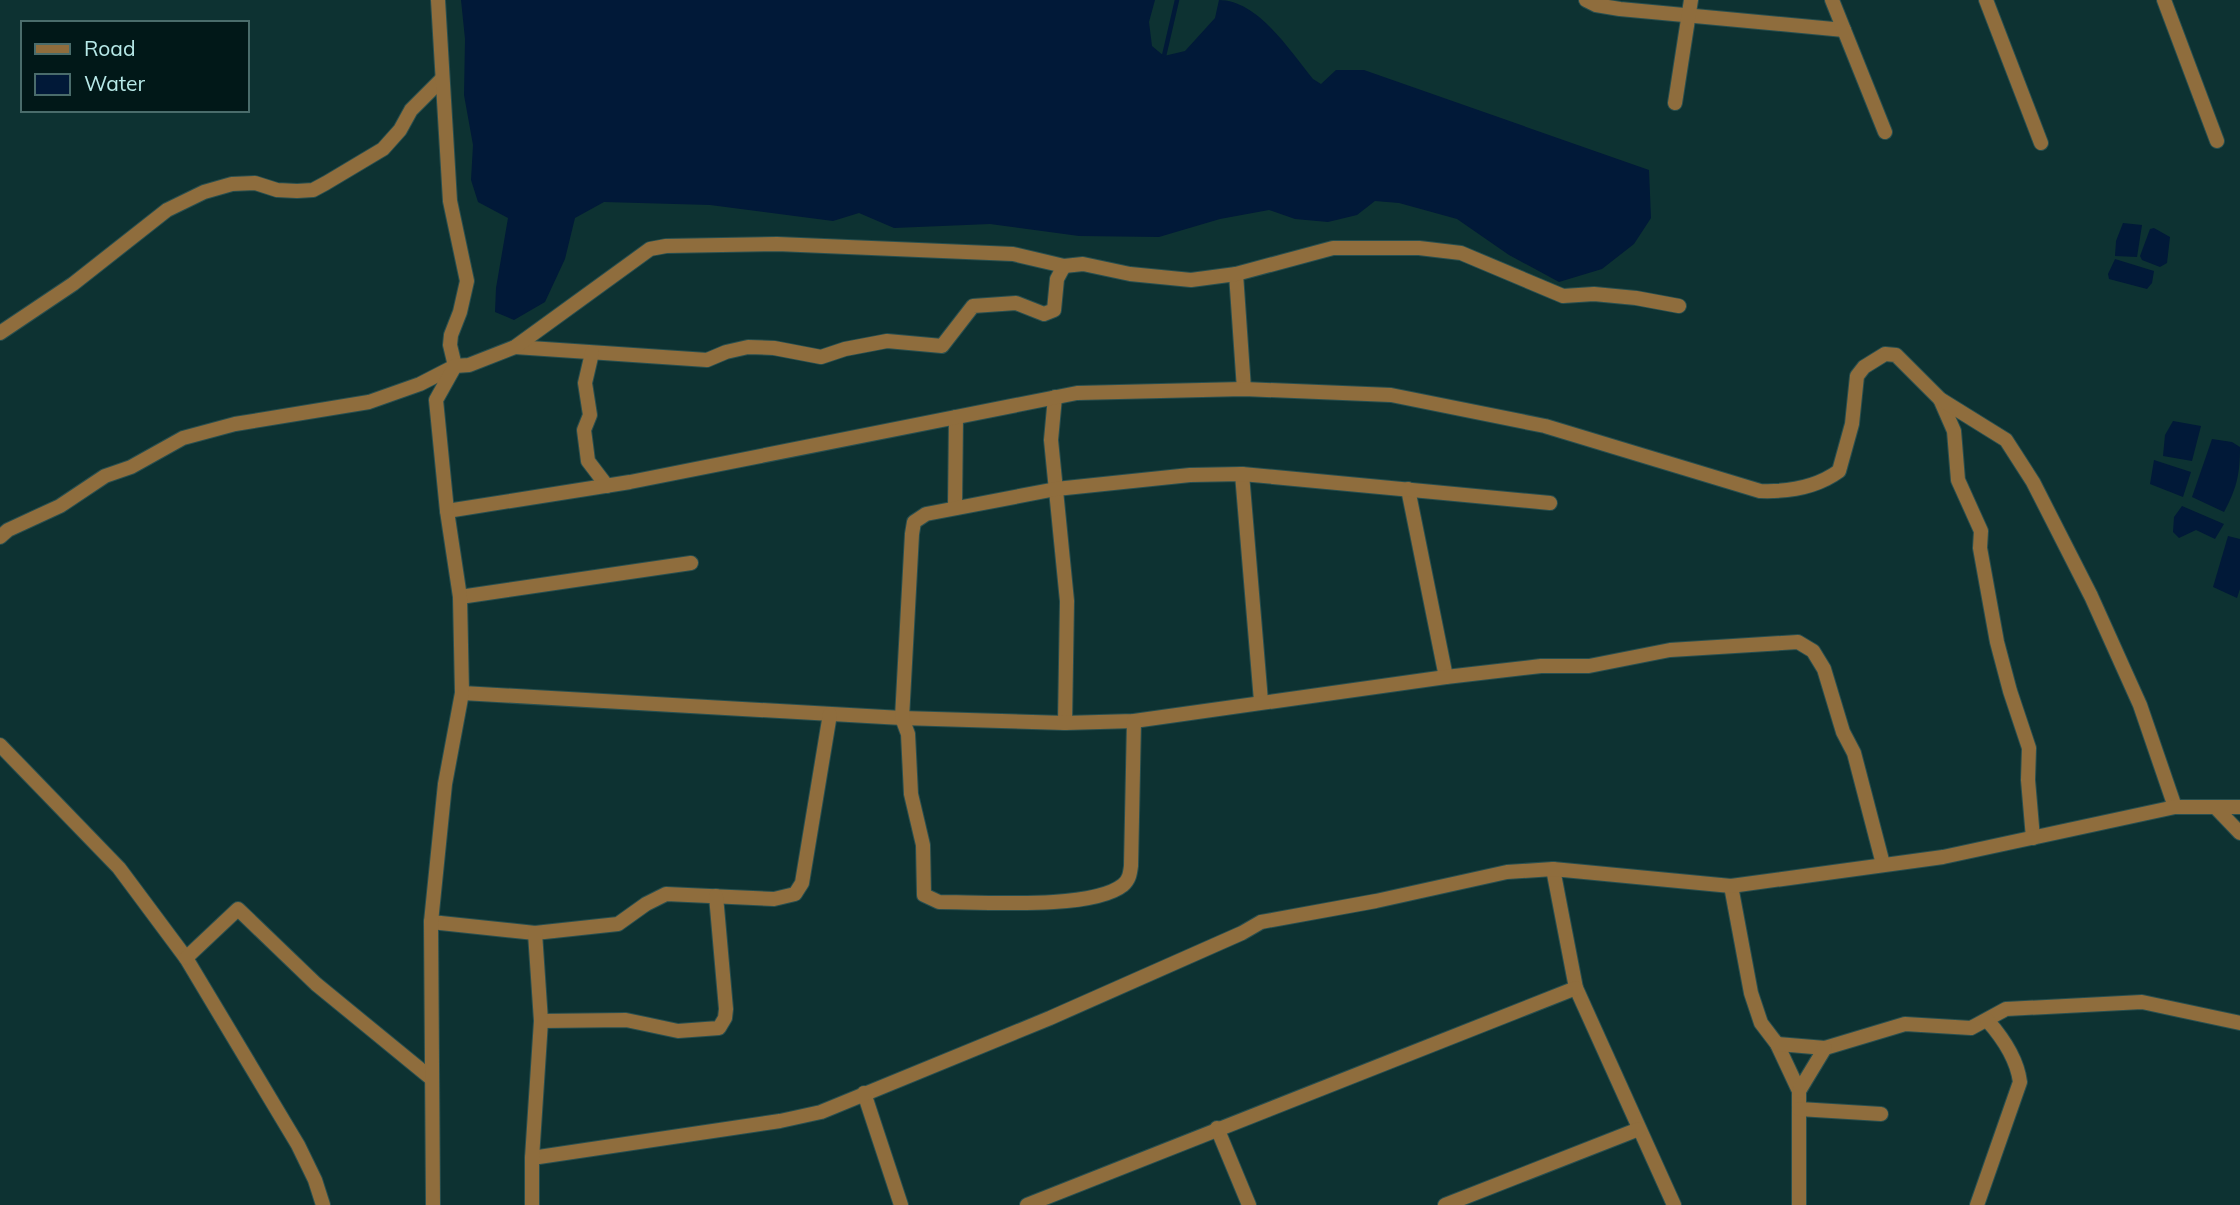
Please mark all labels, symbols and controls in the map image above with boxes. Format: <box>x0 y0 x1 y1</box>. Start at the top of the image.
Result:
legend <box>21 21 248 112</box>
text: Road <box>84 35 135 61</box>
text: Water <box>84 70 145 96</box>

